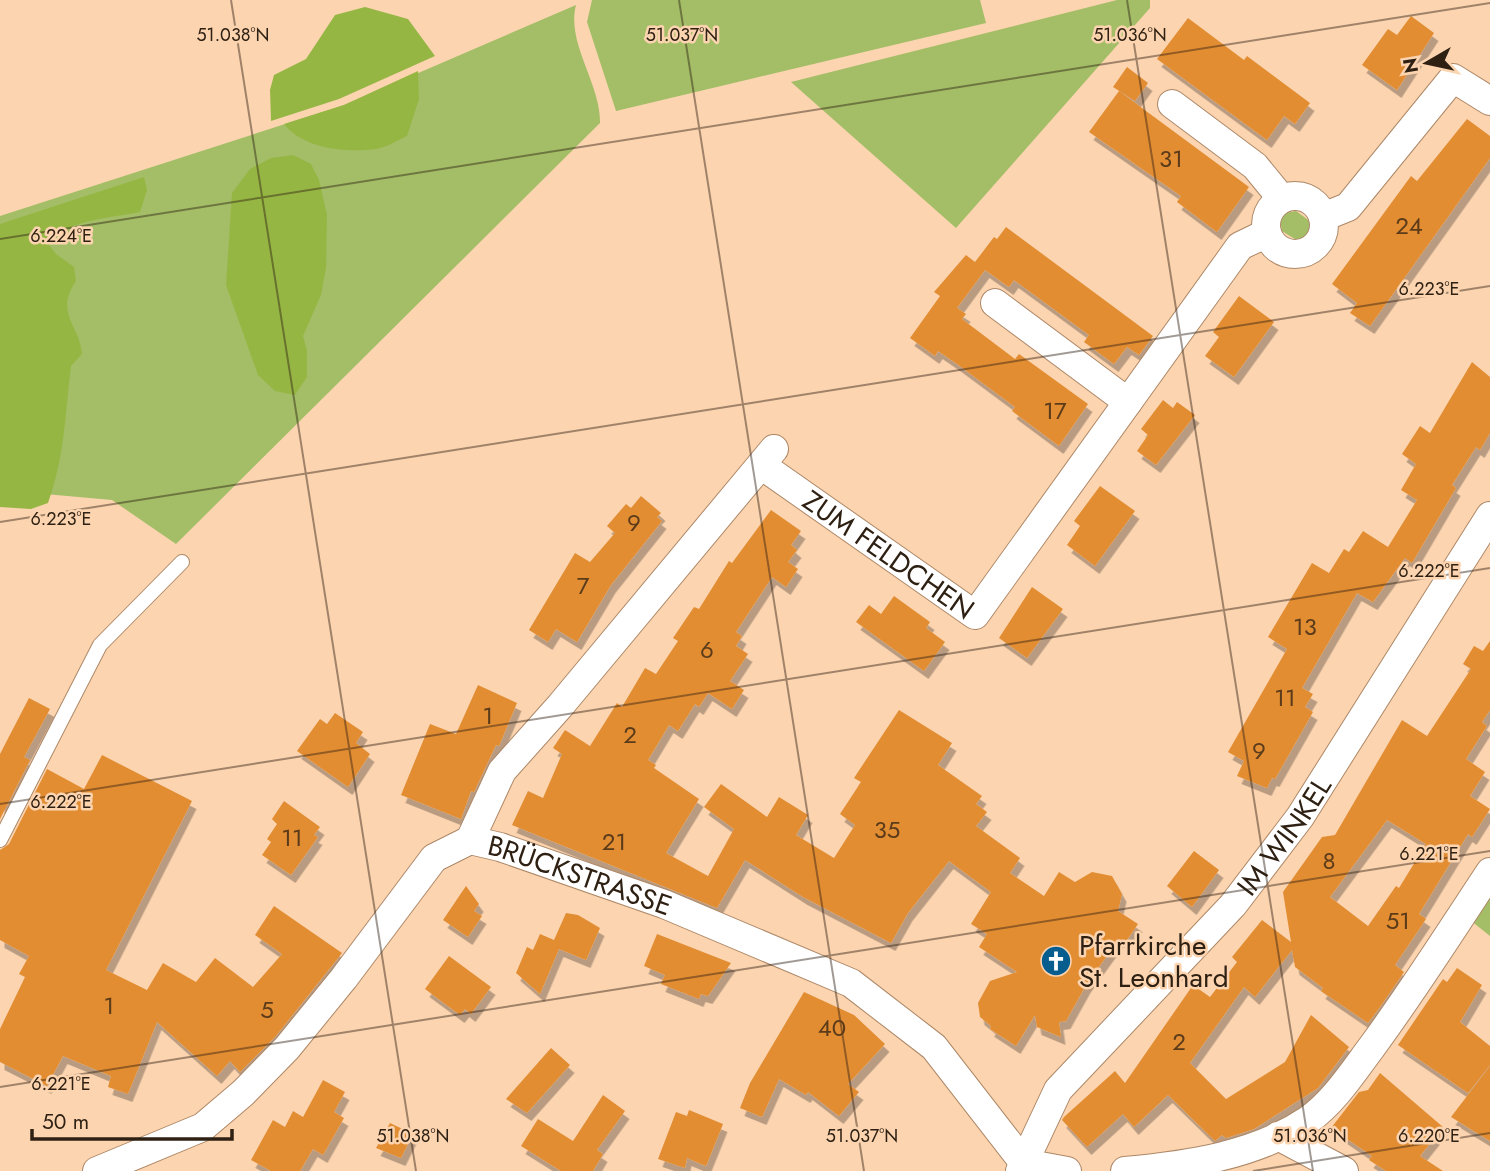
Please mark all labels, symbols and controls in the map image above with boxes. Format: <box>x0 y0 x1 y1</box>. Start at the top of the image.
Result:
text: 51.038°N <box>196 22 270 48</box>
text: 51.037°N <box>646 22 718 48</box>
text: 51.036°N <box>1093 22 1167 48</box>
north arrow <box>1392 28 1462 98</box>
text: N <box>1396 56 1425 75</box>
house number: 31 <box>1159 141 1183 176</box>
house number: 24 <box>1395 208 1423 243</box>
text: 6.224°E <box>30 223 92 249</box>
text: 6.223°E <box>1399 276 1459 302</box>
house number: 17 <box>1043 393 1067 428</box>
street label: ZUM FELDCHEN <box>794 480 983 630</box>
house number: 9 <box>627 505 641 540</box>
text: 6.223°E <box>31 506 91 532</box>
text: 6.222°E <box>1398 558 1460 584</box>
house number: 7 <box>577 568 590 603</box>
house number: 13 <box>1293 609 1317 644</box>
house number: 6 <box>700 632 714 667</box>
house number: 11 <box>1274 680 1296 715</box>
house number: 1 <box>483 698 493 733</box>
house number: 2 <box>623 717 637 752</box>
house number: 9 <box>1252 733 1266 768</box>
street label: IM WINKEL <box>1227 769 1342 904</box>
text: 6.222°E <box>30 789 92 815</box>
house number: 35 <box>874 812 900 847</box>
house number: 11 <box>281 820 303 855</box>
house number: 21 <box>602 824 626 859</box>
street label: BRÜCKSTRASSE <box>484 825 677 926</box>
text: 6.221°E <box>1399 841 1459 867</box>
house number: 8 <box>1322 843 1336 878</box>
house number: 51 <box>1386 903 1410 938</box>
place label: Pfarrkirche St. Leonhard <box>1079 925 1229 998</box>
church icon: Pfarrkirche St. Leonhard <box>1039 944 1073 978</box>
house number: 1 <box>104 988 114 1023</box>
house number: 5 <box>260 992 274 1027</box>
house number: 40 <box>818 1010 846 1045</box>
house number: 2 <box>1172 1024 1186 1059</box>
text: 6.221°E <box>31 1071 91 1097</box>
scale bar <box>32 1098 231 1142</box>
text: 50 m <box>42 1107 89 1137</box>
text: 51.038°N <box>376 1123 450 1149</box>
text: 51.037°N <box>826 1123 898 1149</box>
text: 51.036°N <box>1273 1123 1347 1149</box>
text: 6.220°E <box>1398 1123 1460 1149</box>

